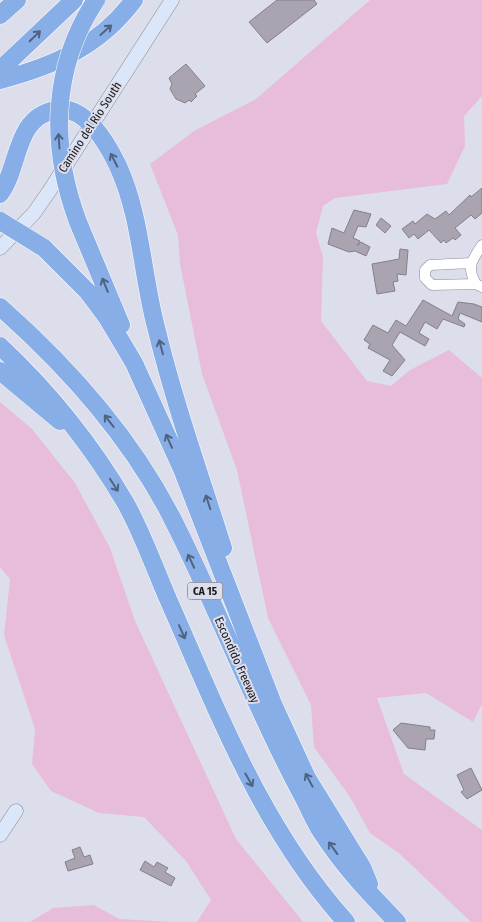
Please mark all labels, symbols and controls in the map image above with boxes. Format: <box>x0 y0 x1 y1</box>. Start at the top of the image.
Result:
one-way arrow <box>100 24 113 36</box>
one-way arrow <box>29 30 41 42</box>
street label: Camino del Rio South <box>55 79 125 175</box>
one-way arrow <box>54 133 64 149</box>
one-way arrow <box>109 153 118 168</box>
one-way arrow <box>100 278 109 293</box>
one-way arrow <box>155 339 165 355</box>
one-way arrow <box>104 414 114 428</box>
one-way arrow <box>164 434 174 449</box>
one-way arrow <box>109 477 119 491</box>
one-way arrow <box>203 494 213 510</box>
one-way arrow <box>186 554 196 569</box>
road number: CA 15 <box>188 582 222 600</box>
street label: Escondido Freeway <box>212 615 262 706</box>
one-way arrow <box>178 624 188 639</box>
one-way arrow <box>245 772 254 787</box>
one-way arrow <box>304 773 313 788</box>
one-way arrow <box>328 841 338 855</box>

